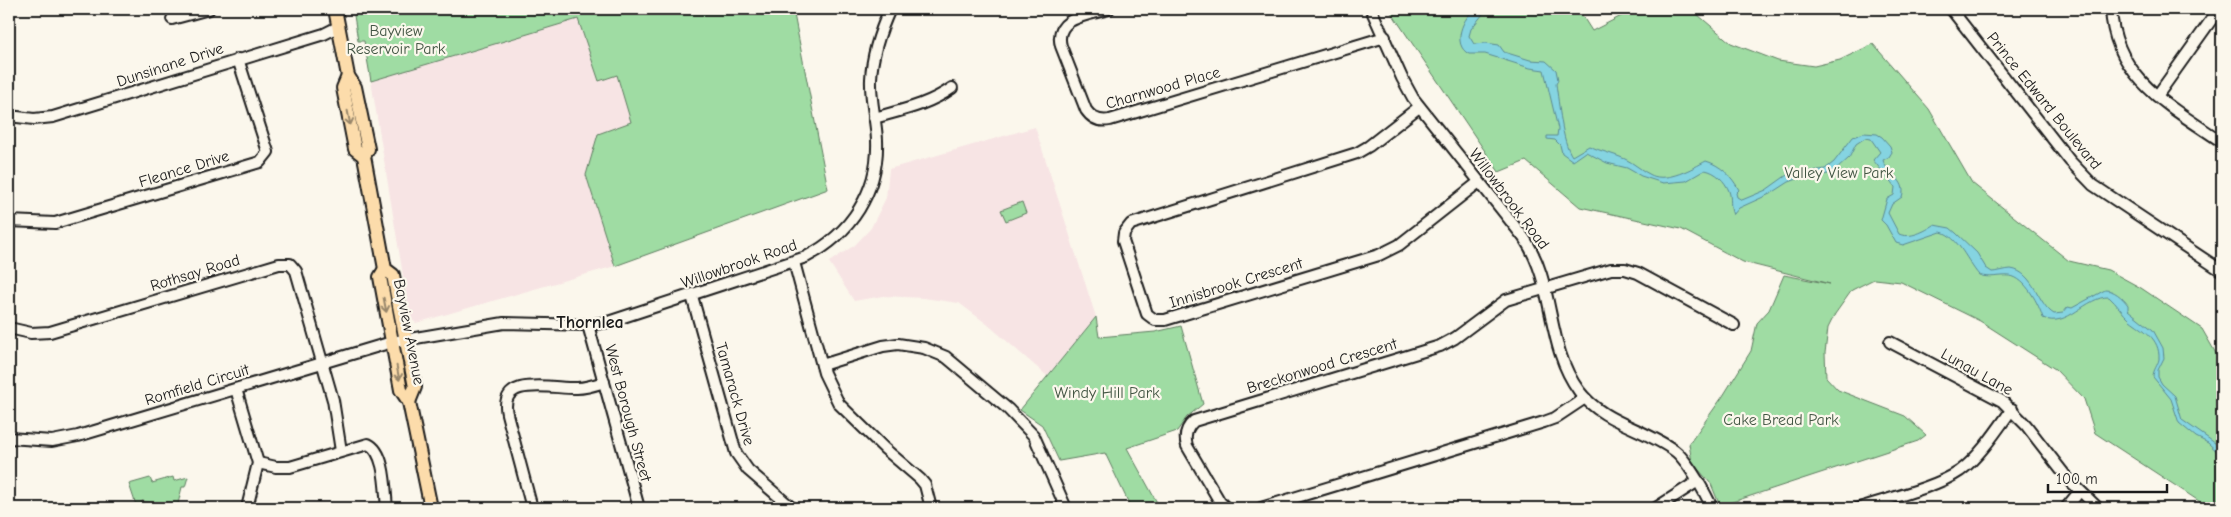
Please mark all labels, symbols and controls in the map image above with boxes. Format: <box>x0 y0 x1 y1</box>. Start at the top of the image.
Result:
park label: Bayview Reservoir Park <box>346 22 446 58</box>
street label: Prince Edward Boulevard <box>1983 29 2105 173</box>
street label: Dunsinane Drive <box>114 39 226 91</box>
street label: Charnwood Place <box>1104 63 1222 113</box>
one-way arrow <box>344 110 354 126</box>
street label: Willowbrook Road <box>1465 145 1553 253</box>
street label: Fleance Drive <box>137 147 231 191</box>
park label: Valley View Park <box>1784 164 1894 182</box>
street label: Willowbrook Road <box>679 236 799 292</box>
street label: Rothsay Road <box>148 251 242 295</box>
street label: Innisbrook Crescent <box>1167 254 1305 312</box>
street label: Bayview Avenue <box>390 278 428 386</box>
one-way arrow <box>381 297 391 313</box>
district label: Thornlea <box>556 312 624 333</box>
street label: Breckonwood Crescent <box>1245 334 1400 397</box>
street label: Tamarack Drive <box>712 340 758 448</box>
street label: West Borough Street <box>601 343 655 484</box>
street label: Lunau Lane <box>1938 345 2016 399</box>
street label: Romfield Circuit <box>143 360 252 409</box>
one-way arrow <box>394 365 403 381</box>
park label: Windy Hill Park <box>1054 384 1160 402</box>
park label: Cake Bread Park <box>1723 411 1839 429</box>
scale bar <box>2048 462 2167 494</box>
text: 100 m <box>2056 470 2098 488</box>

